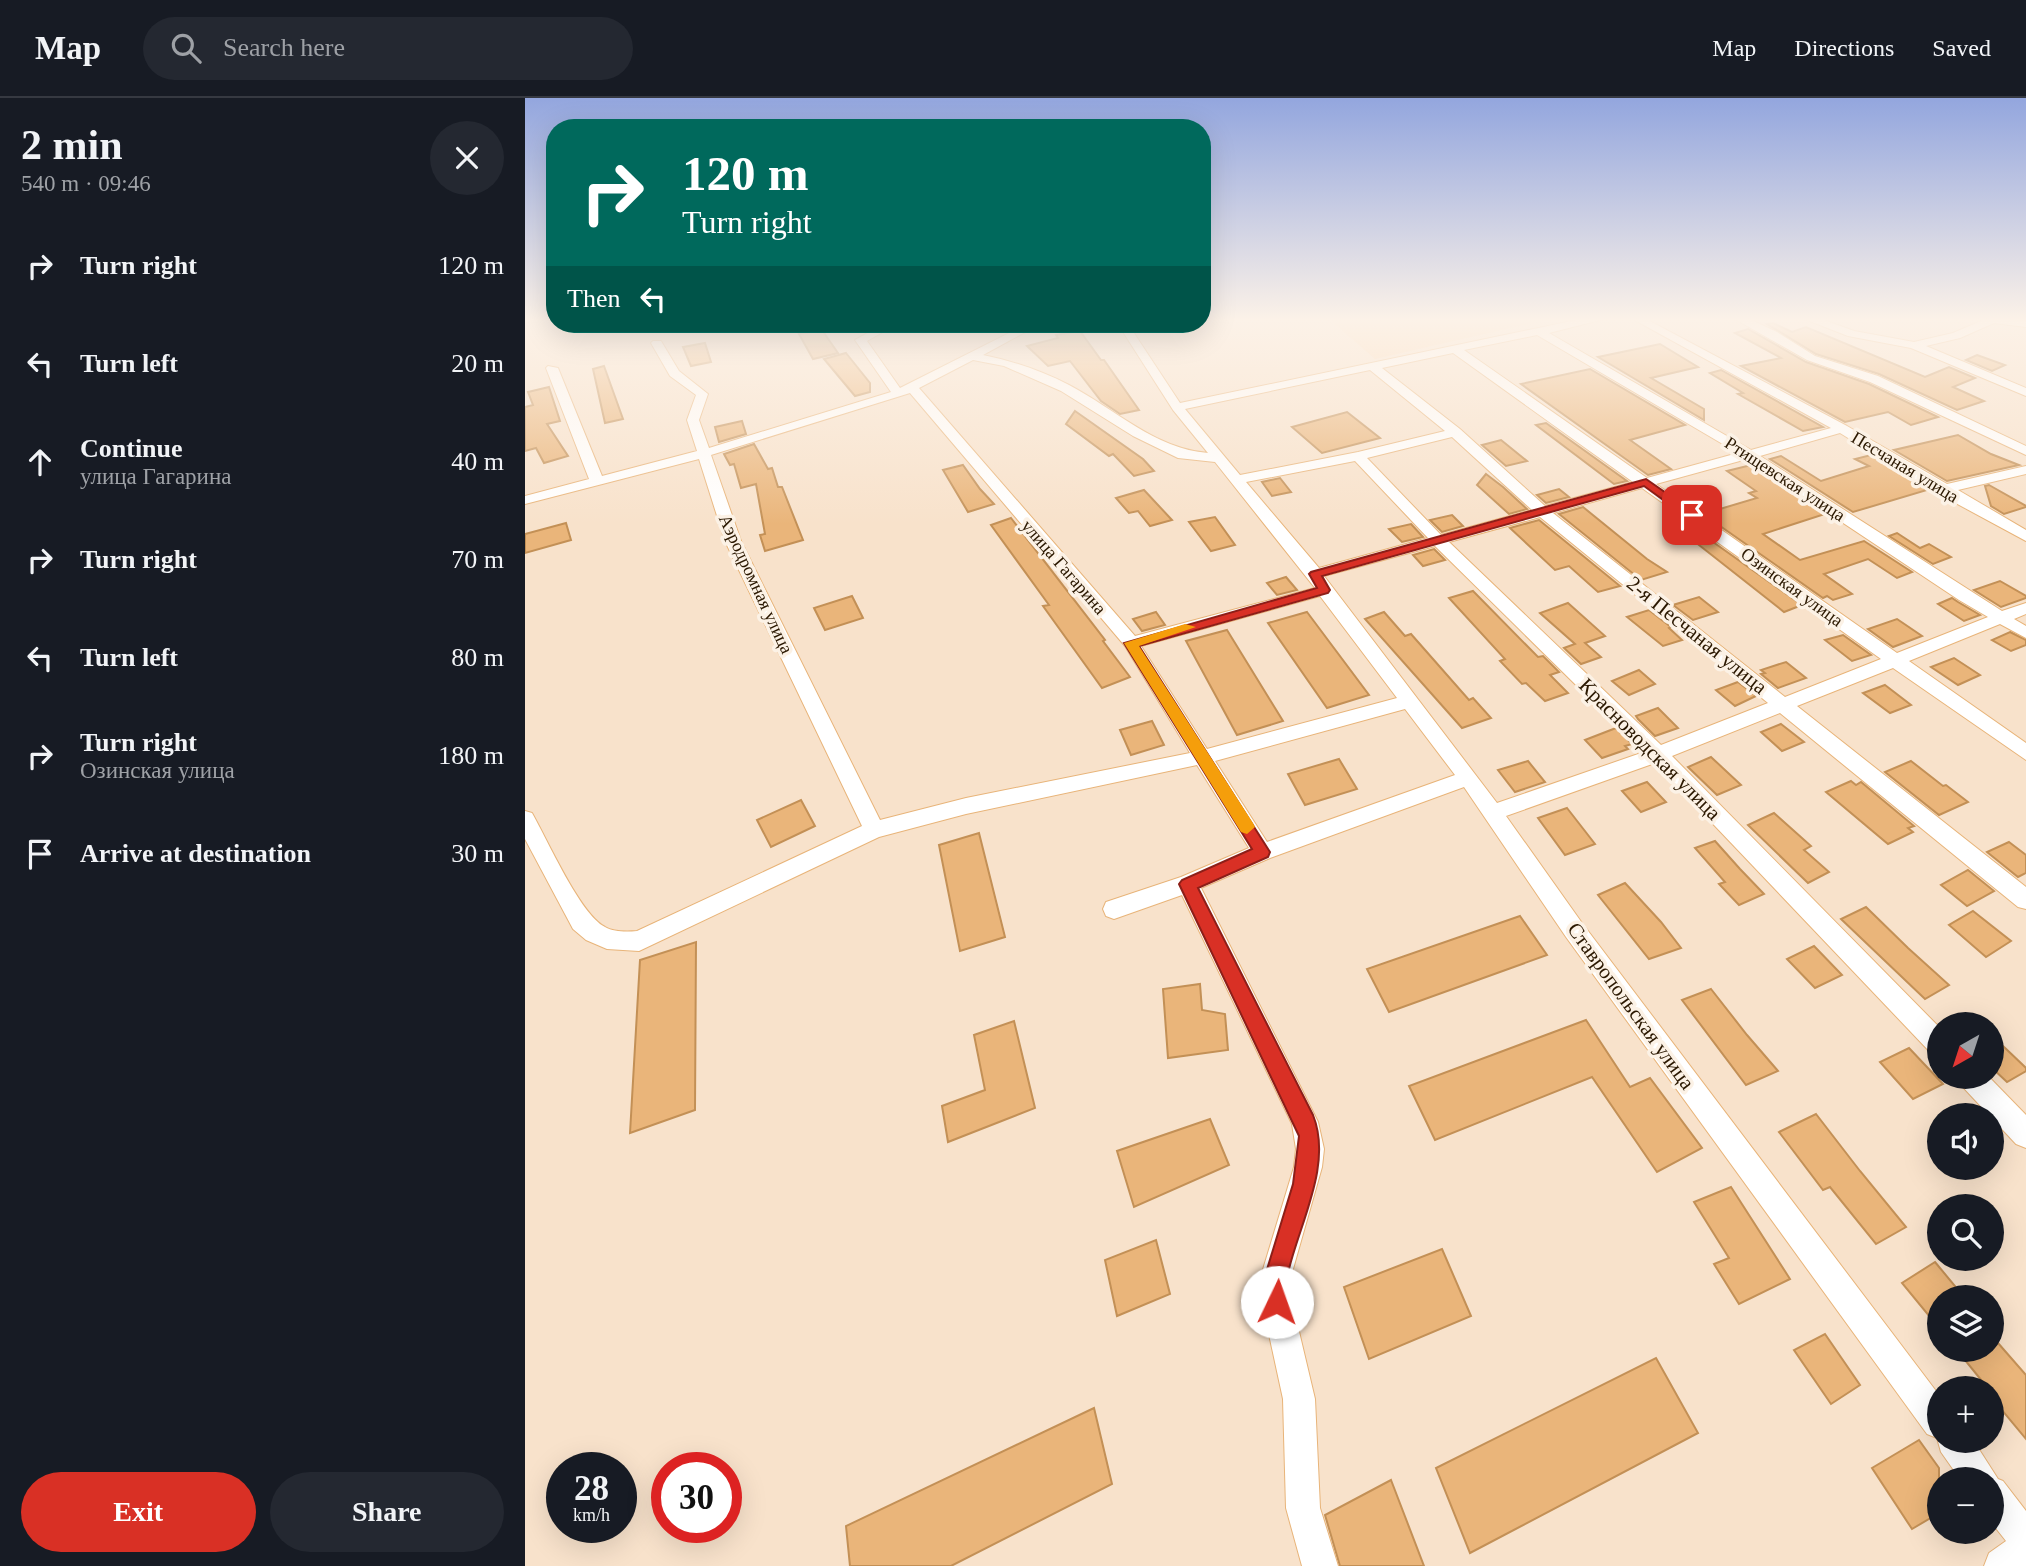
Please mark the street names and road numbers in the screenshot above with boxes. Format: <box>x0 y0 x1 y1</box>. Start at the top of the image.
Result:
street label: Песчаная улица <box>1848 427 1962 507</box>
street label: Ртищевская улица <box>1721 433 1849 525</box>
street label: Аэродромная улица <box>715 511 797 657</box>
street label: улица Гагарина <box>1018 516 1110 618</box>
street label: Озинская улица <box>1737 543 1847 631</box>
street label: 2-я Песчаная улица <box>1622 571 1772 699</box>
street label: Красноводская улица <box>1574 673 1726 825</box>
street label: Ставропольская улица <box>1562 918 1700 1095</box>

